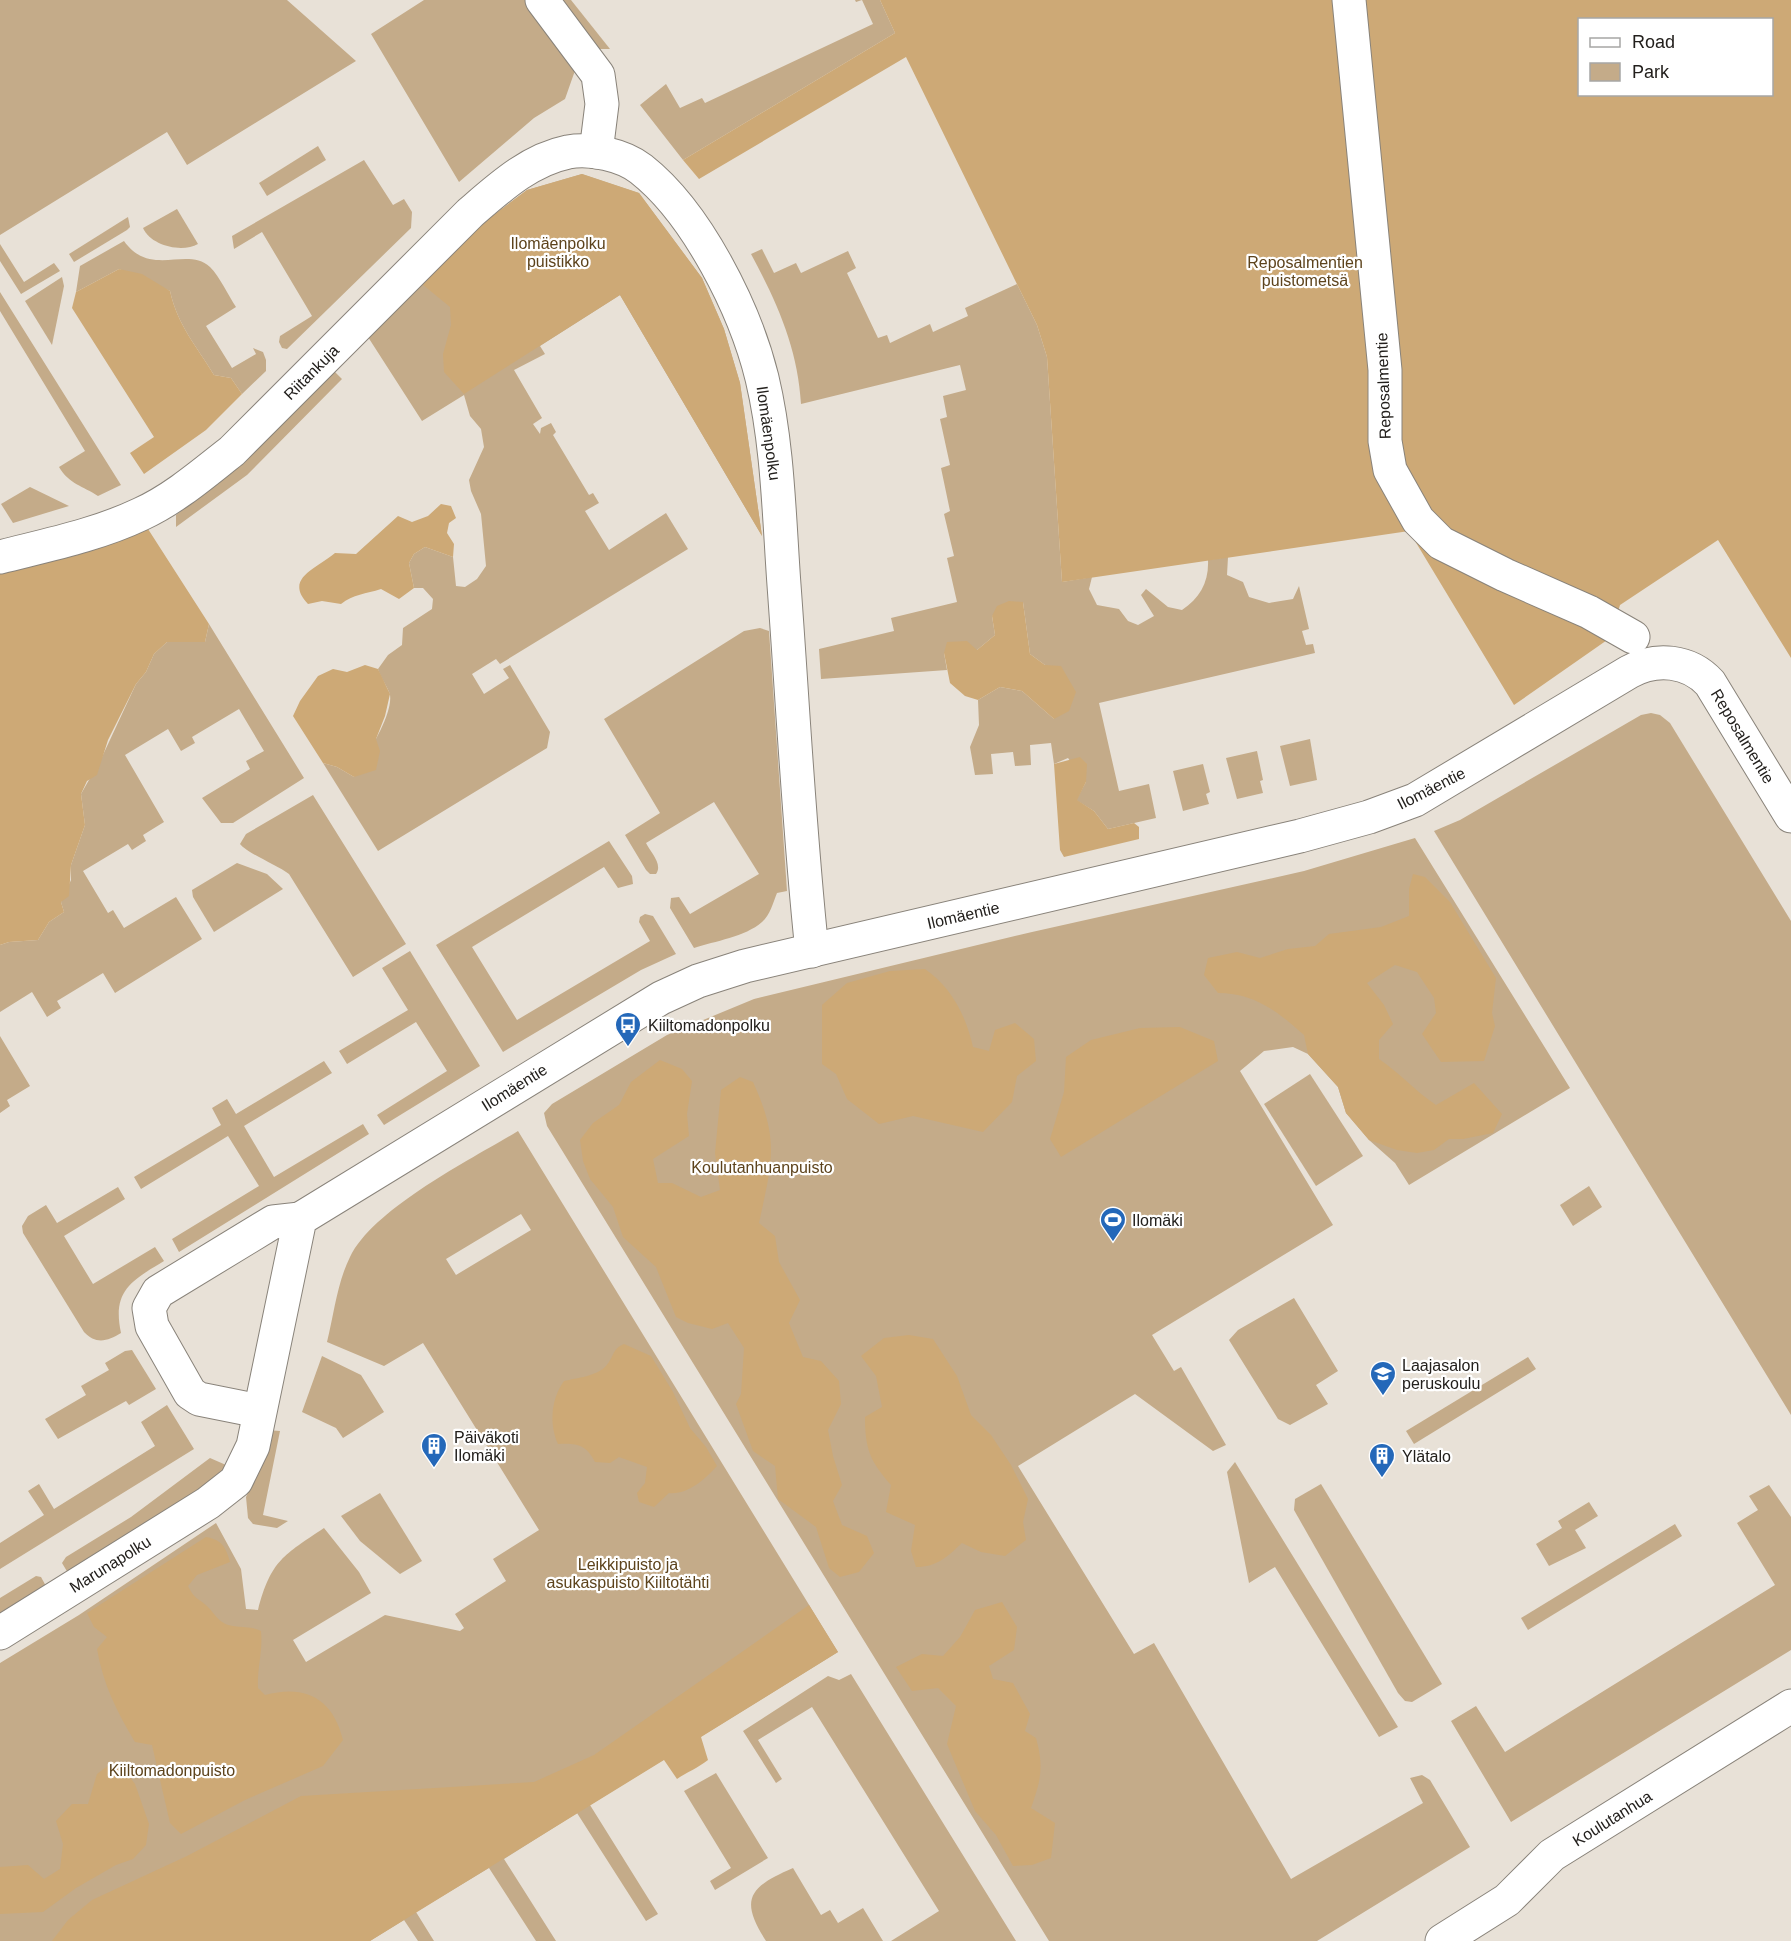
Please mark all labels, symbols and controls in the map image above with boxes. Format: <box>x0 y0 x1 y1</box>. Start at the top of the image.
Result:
legend <box>1578 18 1773 96</box>
text: Road <box>1632 32 1675 52</box>
text: Park <box>1632 62 1670 82</box>
park label: Ilomäenpolku puistikko <box>510 235 606 270</box>
park label: Reposalmentien puistometsä <box>1247 254 1363 289</box>
street label: Reposalmentie <box>1373 332 1394 440</box>
street label: Riitankuja <box>281 341 342 403</box>
street label: Ilomäenpolku <box>753 385 784 481</box>
street label: Reposalmentie <box>1708 686 1777 786</box>
street label: Ilomäentie <box>1394 764 1468 813</box>
street label: Ilomäentie <box>925 899 1001 932</box>
bus stop icon: Kiiltomadonpolku <box>613 1010 643 1048</box>
place label: Kiiltomadonpolku <box>648 1017 770 1034</box>
street label: Ilomäentie <box>478 1061 550 1114</box>
park label: Koulutanhuanpuisto <box>691 1159 833 1176</box>
sports icon: Ilomäki <box>1098 1205 1128 1243</box>
place label: Ilomäki <box>1132 1212 1183 1229</box>
place label: Laajasalon peruskoulu <box>1402 1357 1480 1392</box>
school or university icon: Laajasalon peruskoulu <box>1368 1359 1398 1397</box>
place label: Päiväkoti Ilomäki <box>454 1429 519 1464</box>
building icon: Päiväkoti Ilomäki <box>419 1431 449 1469</box>
building icon: Ylätalo <box>1367 1441 1397 1479</box>
place label: Ylätalo <box>1402 1448 1451 1465</box>
street label: Marunapolku <box>67 1533 154 1596</box>
park label: Leikkipuisto ja asukaspuisto Kiiltotähti <box>547 1556 709 1591</box>
park label: Kiiltomadonpuisto <box>109 1762 235 1779</box>
street label: Koulutanhua <box>1570 1787 1655 1849</box>

